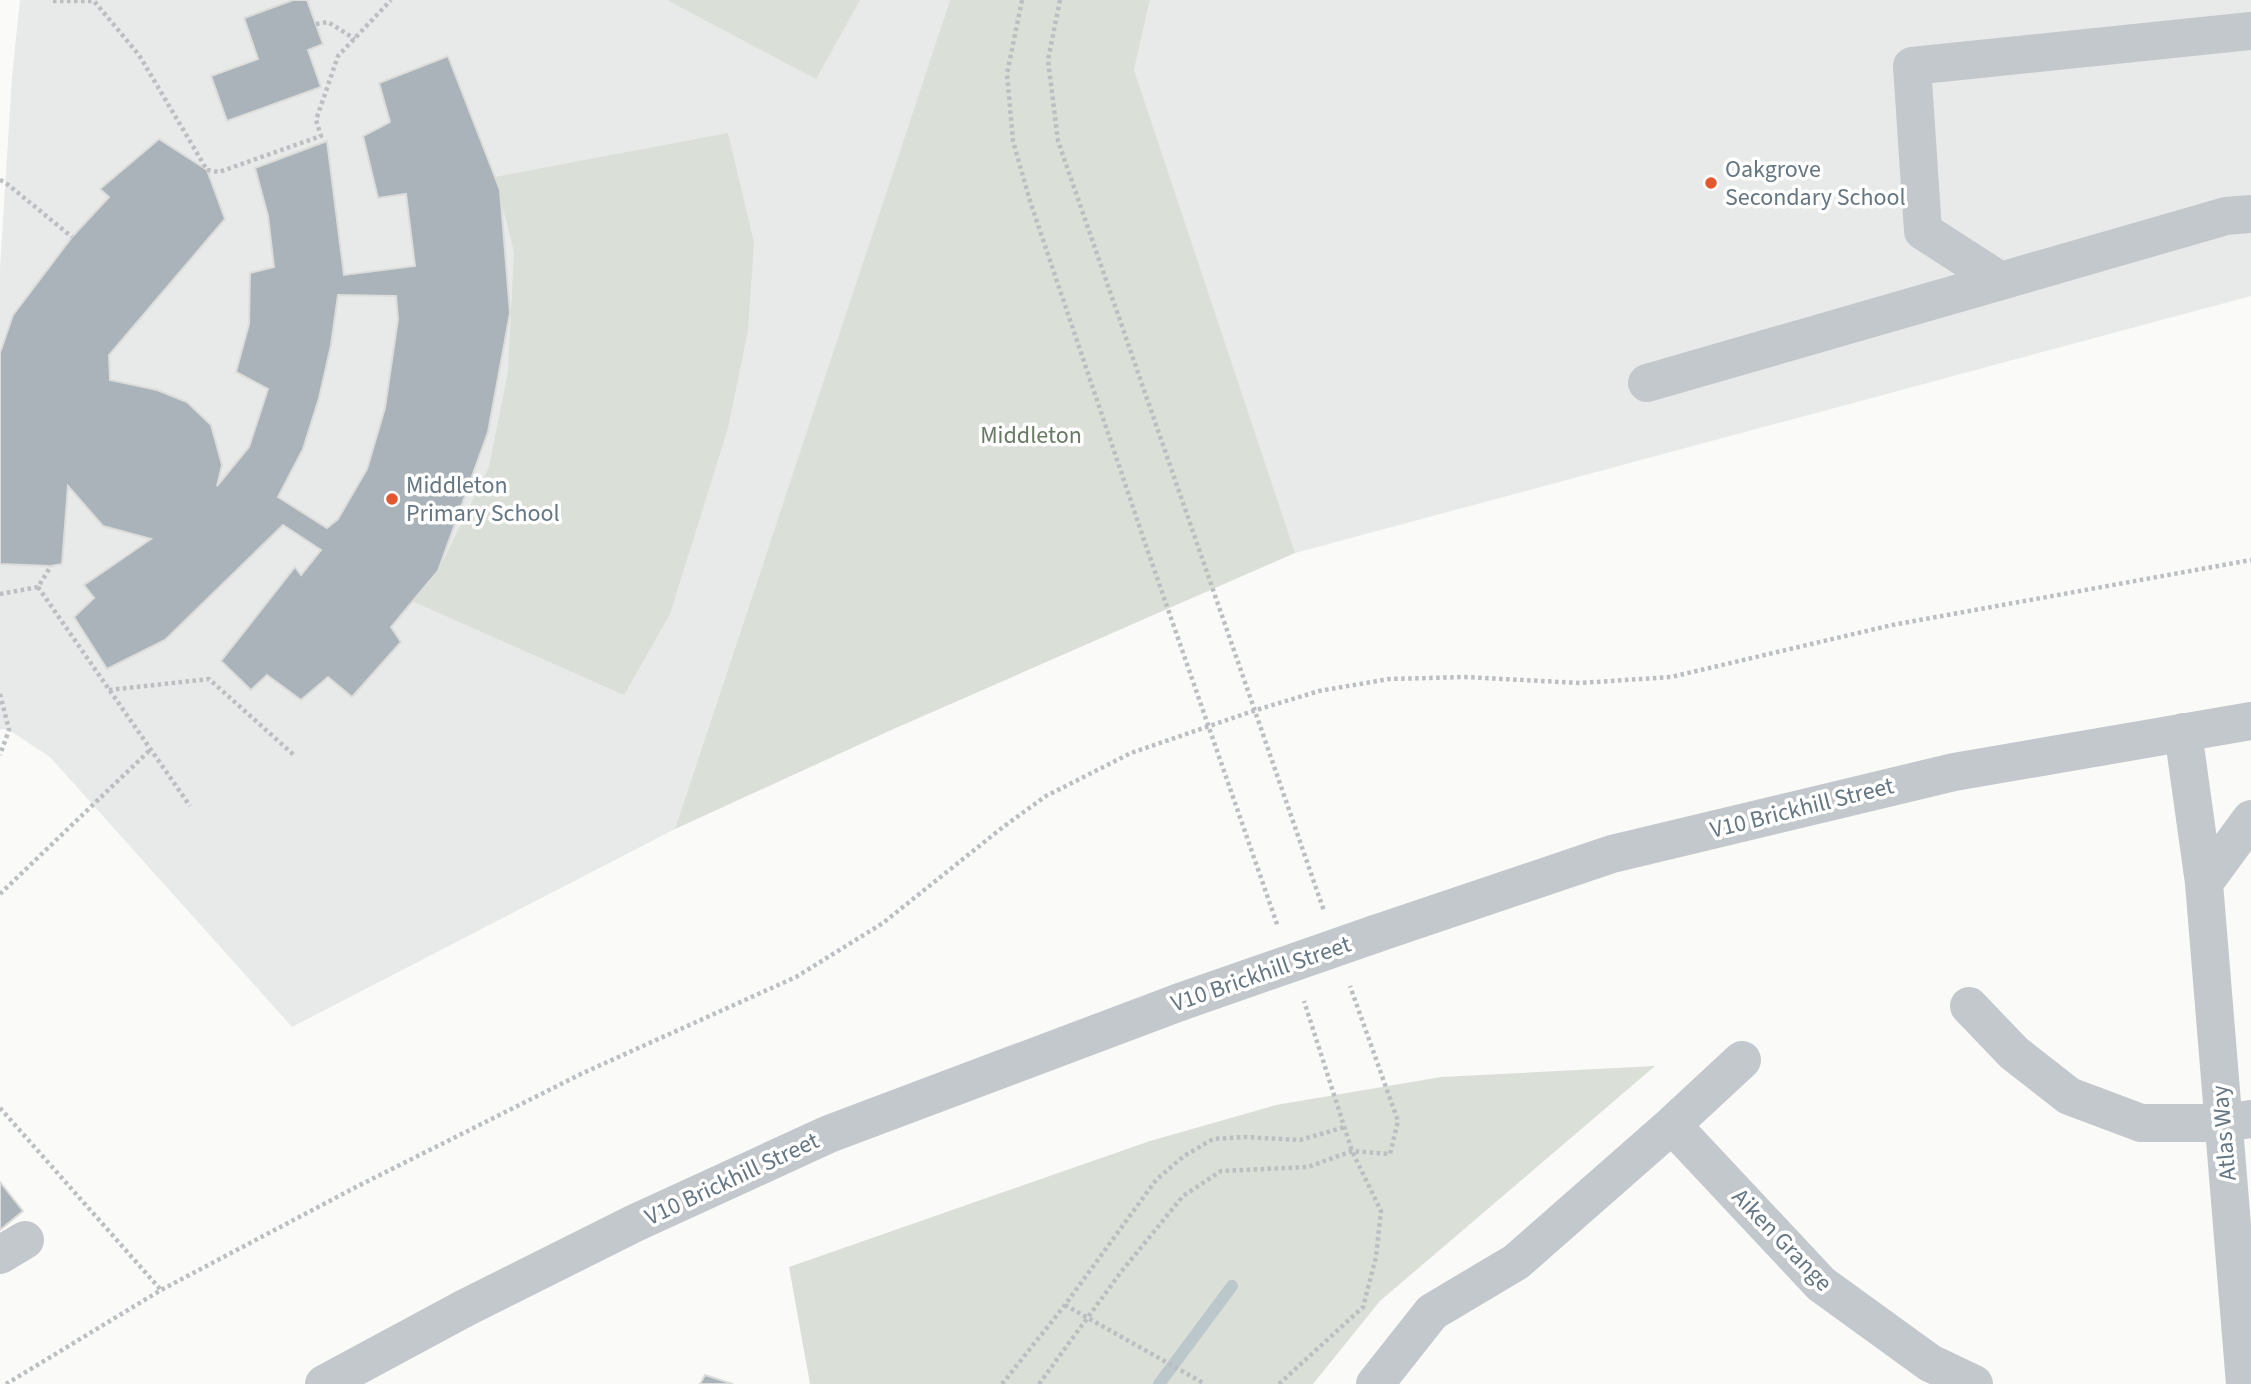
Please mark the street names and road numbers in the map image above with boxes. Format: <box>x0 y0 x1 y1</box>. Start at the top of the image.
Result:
street label: V10 Brickhill Street <box>1706 768 1898 848</box>
street label: V10 Brickhill Street <box>1166 927 1356 1021</box>
street label: Atlas Way <box>2202 1084 2246 1182</box>
street label: V10 Brickhill Street <box>639 1123 825 1235</box>
street label: Aiken Grange <box>1724 1180 1840 1300</box>

